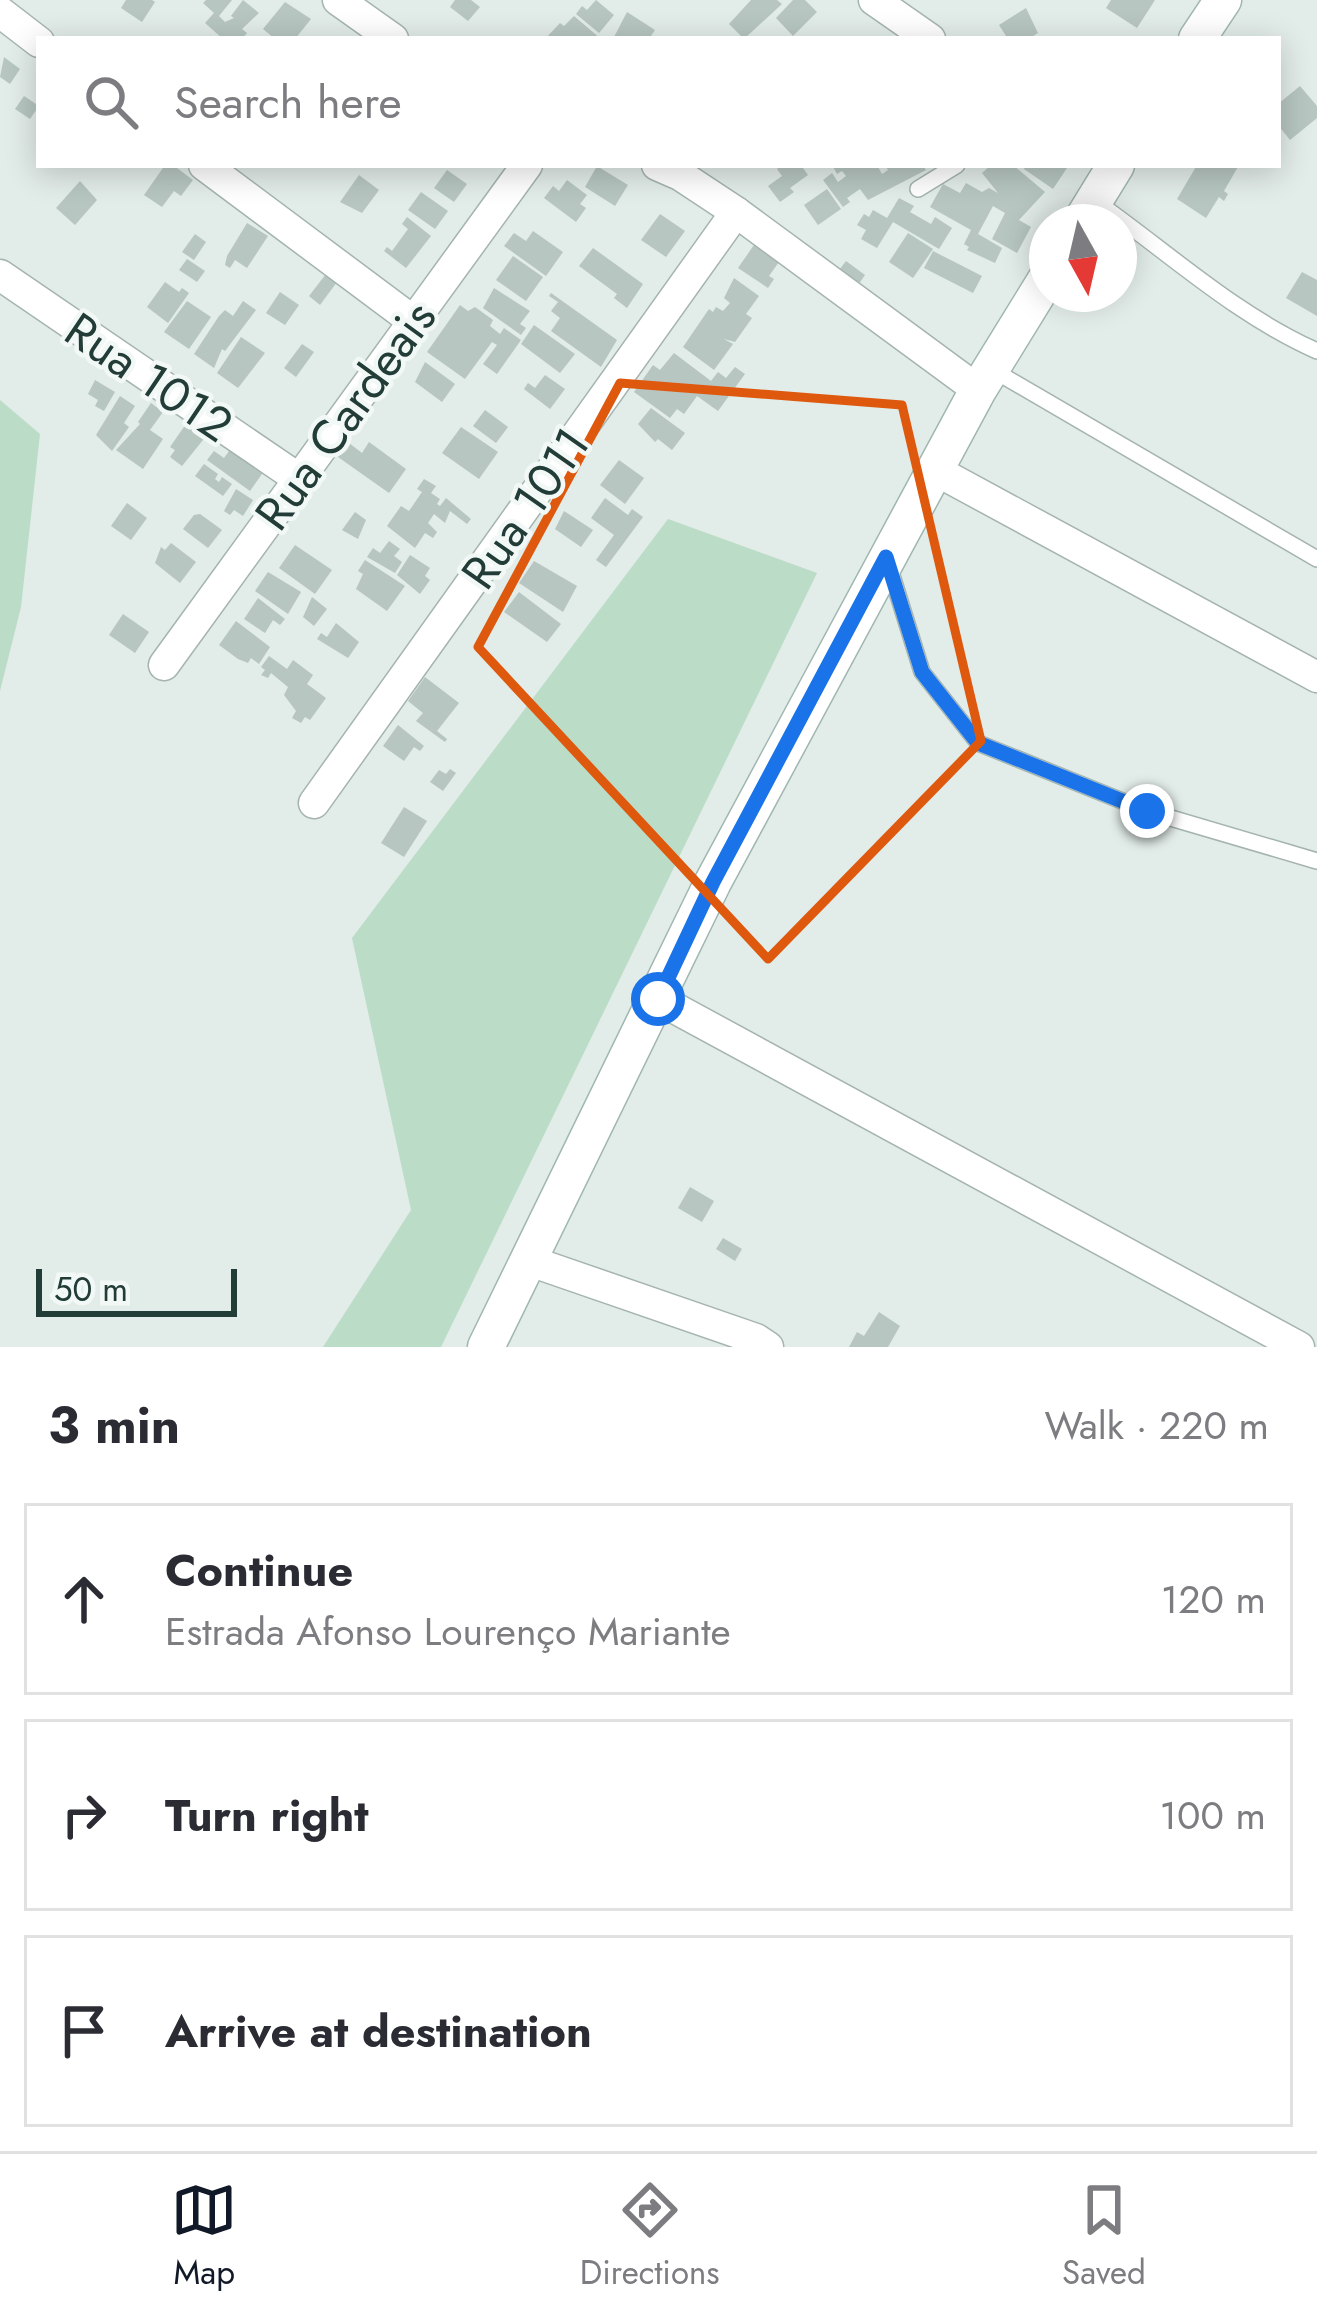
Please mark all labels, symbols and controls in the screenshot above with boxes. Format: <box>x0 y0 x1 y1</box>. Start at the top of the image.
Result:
search box <box>36 36 1281 168</box>
icon: search <box>78 69 144 135</box>
text: Search here <box>174 70 402 135</box>
north arrow <box>1029 204 1137 312</box>
street label: Rua Cardeais <box>238 286 452 544</box>
street label: Rua 1012 <box>51 296 246 459</box>
street label: Rua 1011 <box>445 413 606 603</box>
route end <box>1120 784 1174 838</box>
route start <box>631 972 685 1026</box>
scale bar <box>36 1263 237 1316</box>
text: 50 m <box>54 1266 128 1313</box>
text: 3 min <box>48 1388 180 1462</box>
text: Walk · 220 m <box>1044 1397 1269 1454</box>
text: Continue <box>165 1538 353 1603</box>
icon: ahead <box>51 1566 117 1632</box>
text: 120 m <box>1161 1571 1266 1628</box>
text: Estrada Afonso Lourenço Mariante <box>165 1603 731 1660</box>
icon: right <box>51 1782 117 1848</box>
text: Turn right <box>165 1783 369 1848</box>
text: 100 m <box>1160 1787 1266 1844</box>
icon: arrive <box>51 1998 117 2064</box>
text: Arrive at destination <box>165 1999 592 2064</box>
tab: Map <box>171 2177 237 2296</box>
tab: Directions <box>580 2177 720 2296</box>
tab: Saved <box>1062 2177 1146 2296</box>

